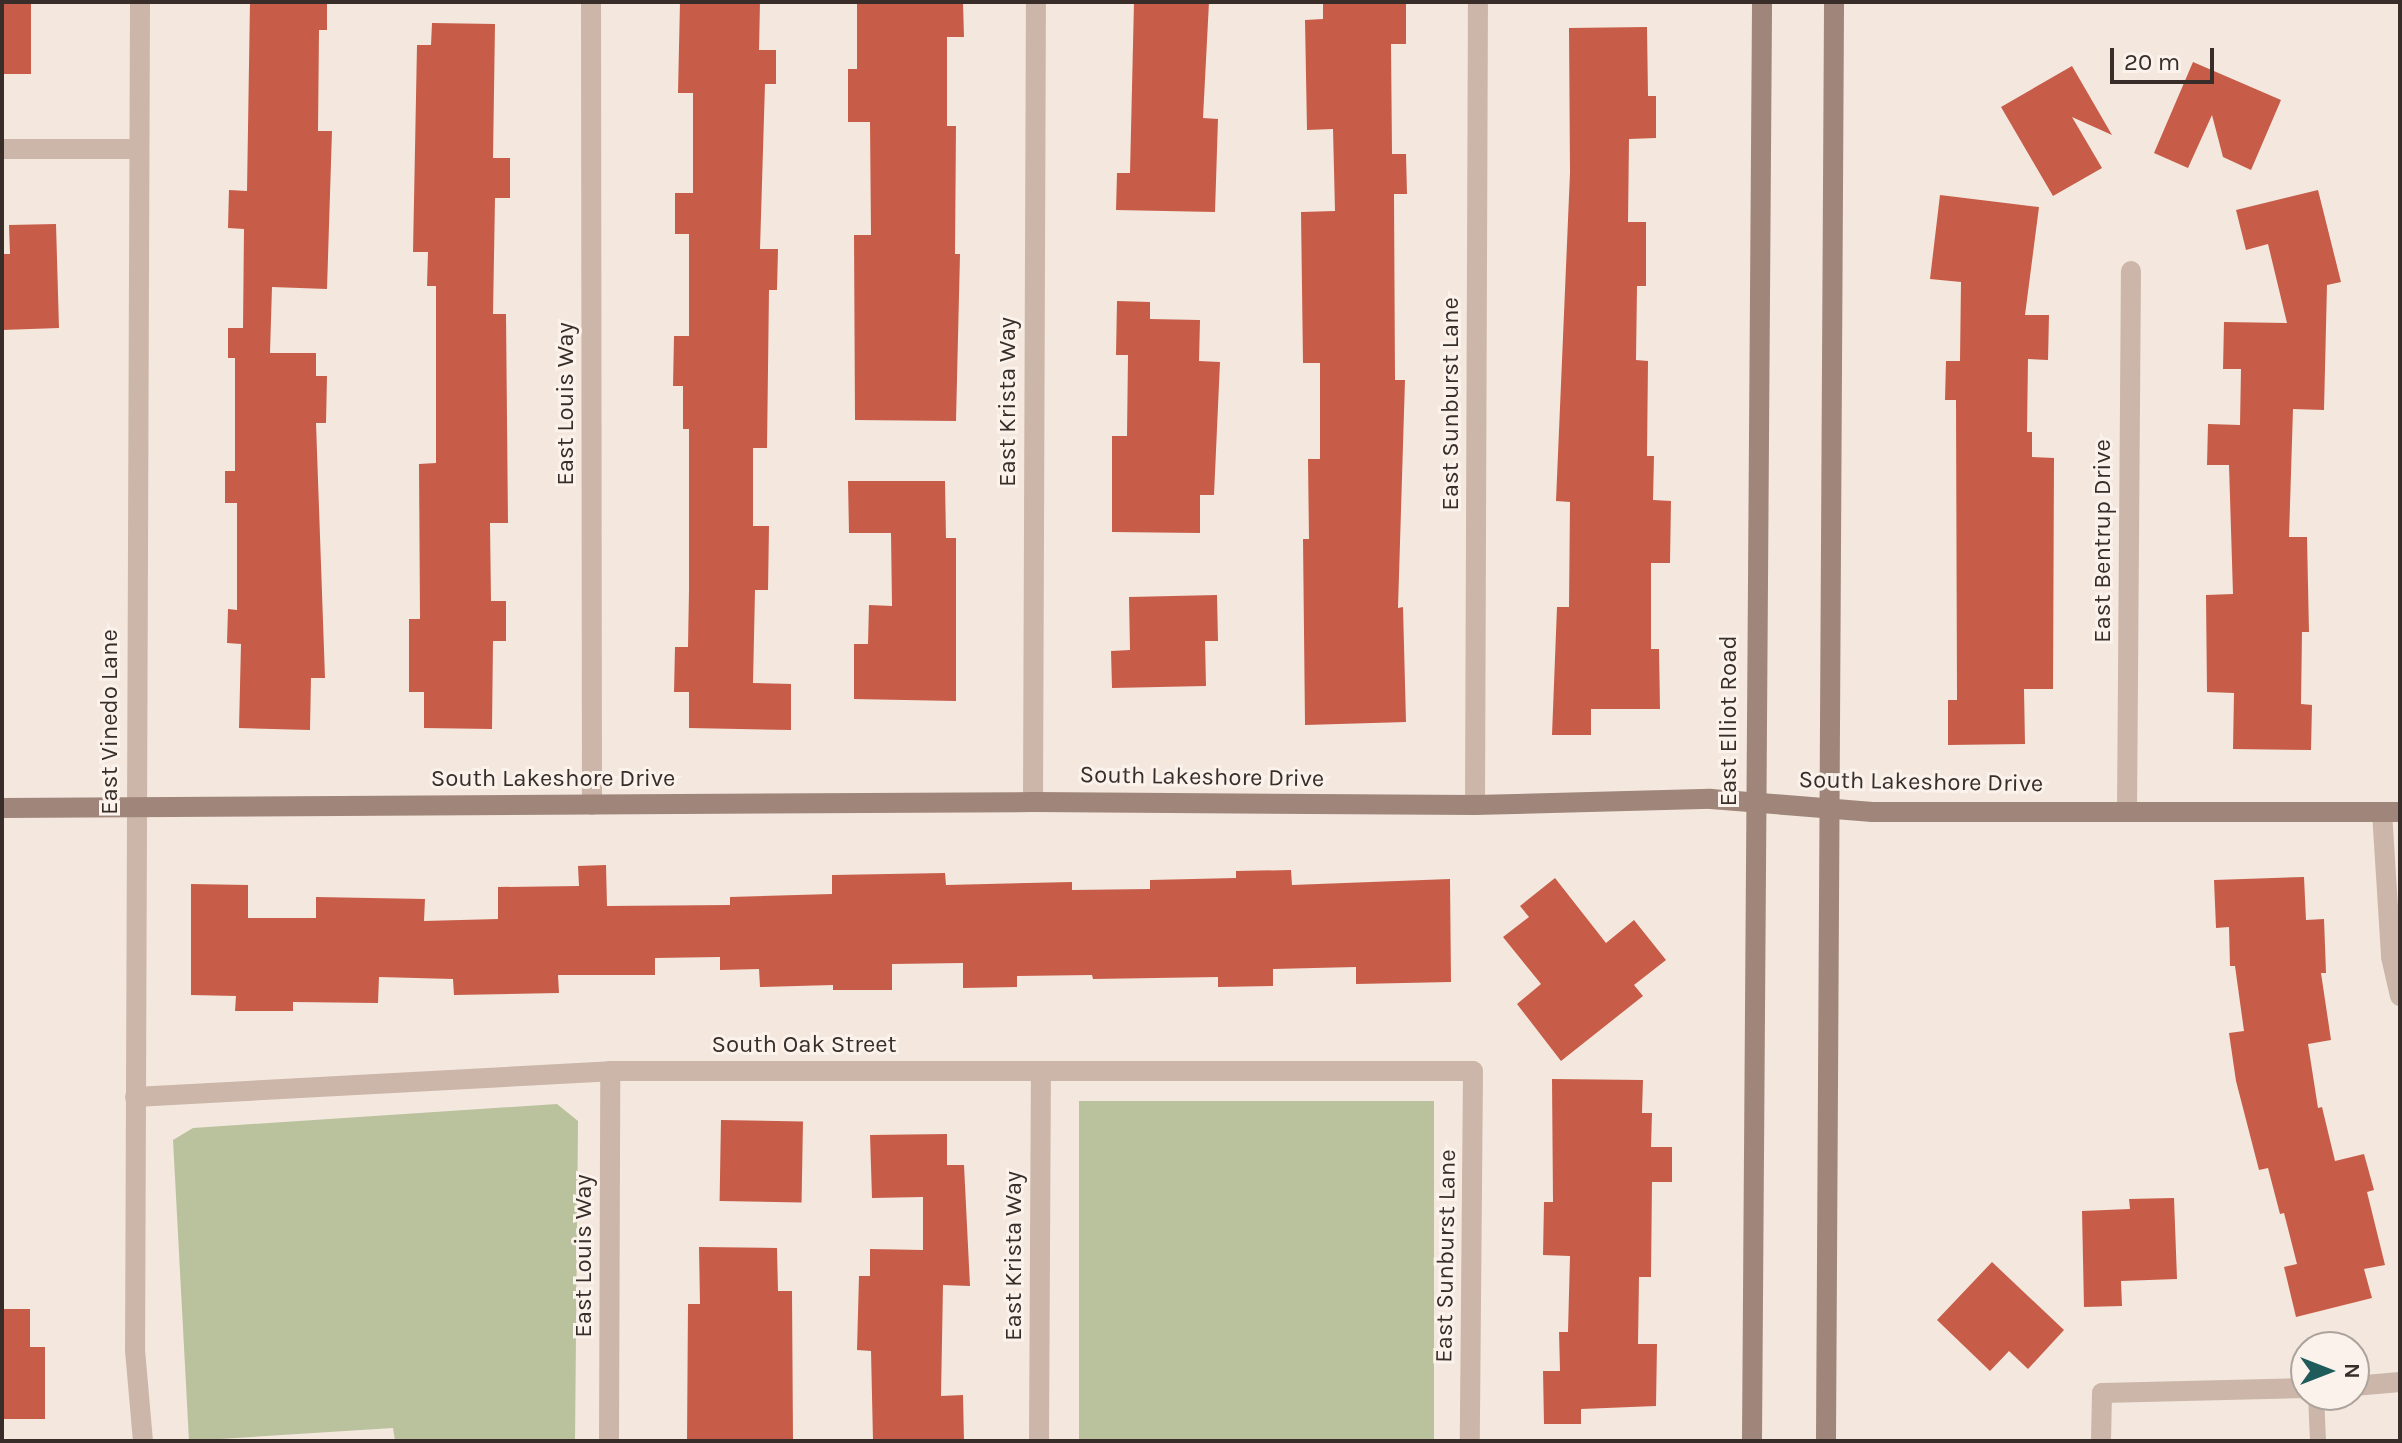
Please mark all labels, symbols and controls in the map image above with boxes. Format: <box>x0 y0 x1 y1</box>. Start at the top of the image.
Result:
scale bar <box>2114 32 2218 82</box>
text: 20 m <box>2124 48 2180 76</box>
street label: East Sunburst Lane <box>1437 297 1465 511</box>
street label: East Krista Way <box>994 317 1022 487</box>
street label: East Louis Way <box>552 322 580 486</box>
street label: East Bentrup Drive <box>2089 439 2117 643</box>
street label: East Vinedo Lane <box>96 629 124 815</box>
street label: East Elliot Road <box>1715 635 1743 807</box>
street label: South Lakeshore Drive <box>1079 760 1325 794</box>
street label: South Lakeshore Drive <box>431 765 675 793</box>
street label: South Lakeshore Drive <box>1798 765 2044 799</box>
street label: South Oak Street <box>711 1031 897 1059</box>
street label: East Sunburst Lane <box>1430 1149 1462 1363</box>
street label: East Krista Way <box>1000 1171 1028 1341</box>
street label: East Louis Way <box>570 1174 598 1338</box>
north arrow <box>2290 1331 2370 1411</box>
text: N <box>2339 1363 2365 1379</box>

